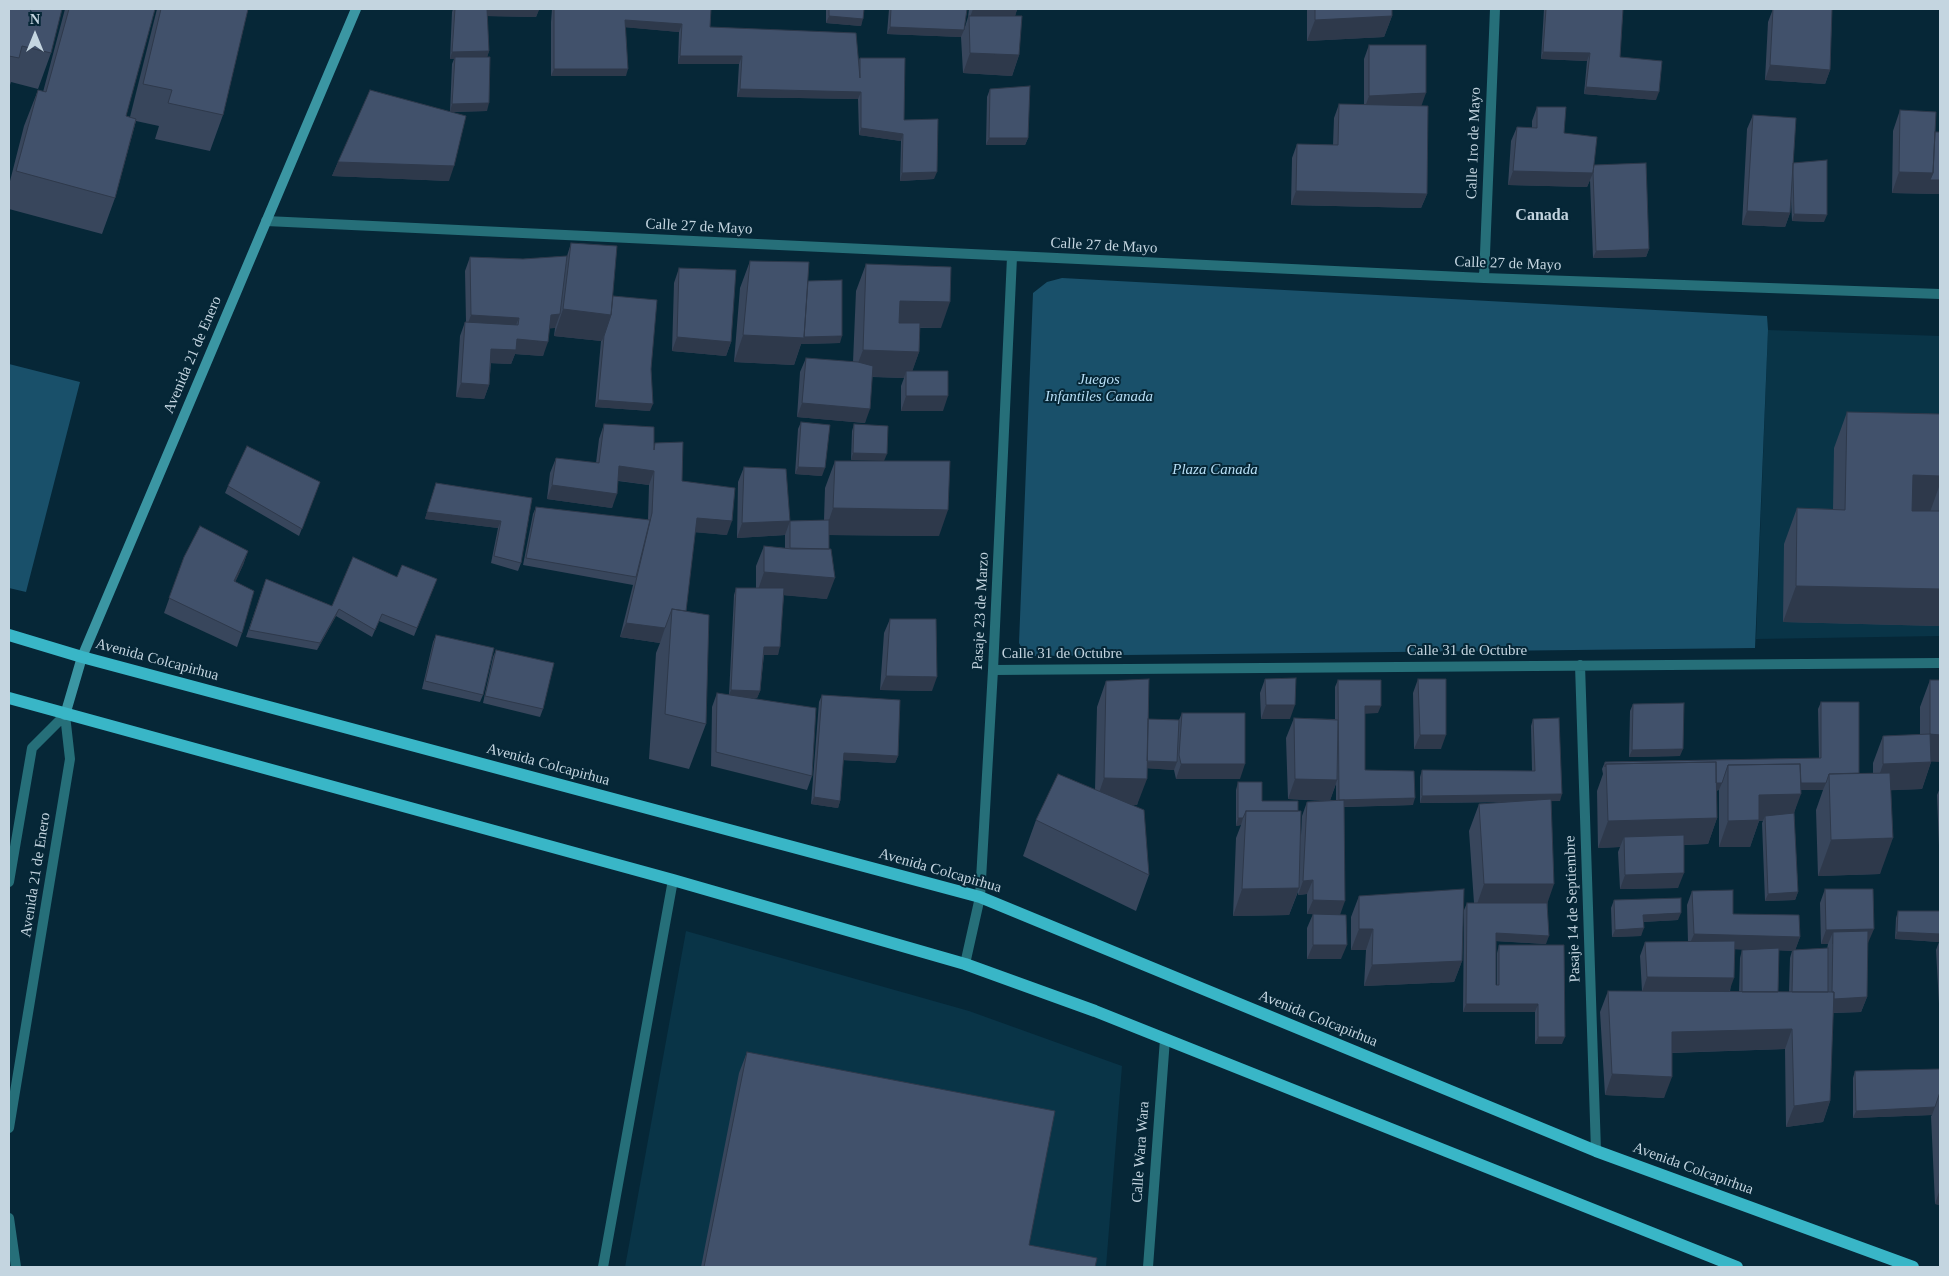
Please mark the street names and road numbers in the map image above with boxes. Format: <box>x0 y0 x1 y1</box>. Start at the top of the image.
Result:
street label: Calle 1ro de Mayo <box>1463 87 1485 199</box>
street label: Calle 27 de Mayo <box>645 215 753 239</box>
street label: Calle 27 de Mayo <box>1050 234 1158 258</box>
street label: Calle 27 de Mayo <box>1454 253 1562 275</box>
street label: Avenida 21 de Enero <box>160 294 226 416</box>
street label: Pasaje 23 de Marzo <box>969 552 993 670</box>
street label: Avenida Colcapirhua <box>93 635 221 685</box>
street label: Calle 31 de Octubre <box>1407 642 1527 660</box>
street label: Calle 31 de Octubre <box>1002 645 1122 663</box>
street label: Avenida Colcapirhua <box>484 740 612 790</box>
street label: Avenida 21 de Enero <box>17 811 55 939</box>
street label: Pasaje 14 de Septiembre <box>1561 835 1585 983</box>
street label: Avenida Colcapirhua <box>877 845 1003 897</box>
street label: Avenida Colcapirhua <box>1256 987 1380 1051</box>
street label: Calle Wara Wara <box>1128 1101 1154 1203</box>
street label: Avenida Colcapirhua <box>1630 1139 1756 1199</box>

